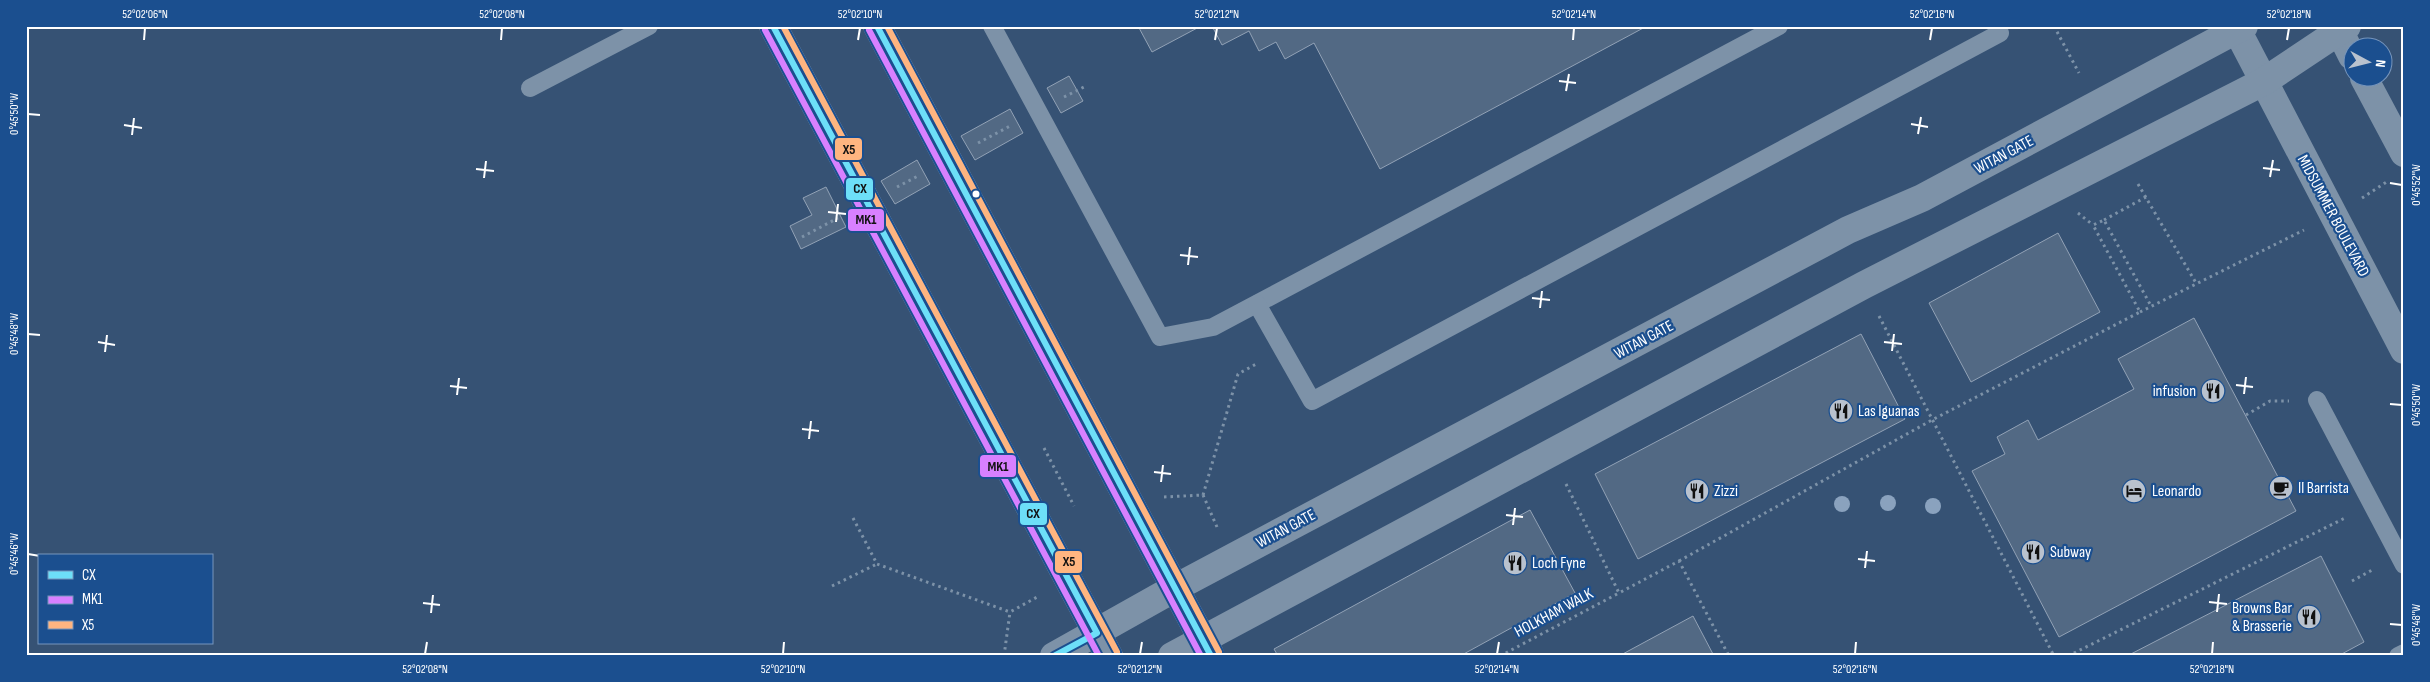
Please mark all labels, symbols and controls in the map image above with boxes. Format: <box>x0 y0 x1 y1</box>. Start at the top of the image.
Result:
text: 52°02'06"N <box>122 7 168 22</box>
text: 52°02'08"N <box>479 7 525 22</box>
text: 52°02'10"N <box>838 7 882 22</box>
text: 52°02'12"N <box>1195 7 1239 22</box>
text: 52°02'14"N <box>1552 7 1596 22</box>
text: 52°02'16"N <box>1910 7 1954 22</box>
text: 52°02'18"N <box>2267 7 2311 22</box>
north arrow <box>2342 38 2392 88</box>
text: N <box>2372 59 2389 68</box>
text: 0°45'50"W <box>7 93 22 135</box>
street label: WITAN GATE <box>1971 132 2037 178</box>
line badge: X5 <box>834 137 863 161</box>
text: X5 <box>842 141 855 158</box>
street label: MIDSUMMER BOULEVARD <box>2293 152 2373 280</box>
text: 0°45'52"W <box>2409 164 2424 206</box>
line badge: CX <box>845 177 874 201</box>
text: CX <box>853 180 867 197</box>
unlabelled marker <box>971 189 981 199</box>
line badge: MK1 <box>847 208 885 232</box>
text: MK1 <box>855 211 877 228</box>
text: 0°45'48"W <box>7 313 22 355</box>
street label: WITAN GATE <box>1611 317 1677 363</box>
restaurant icon: infusion <box>2200 378 2226 404</box>
place label: infusion <box>2153 382 2196 401</box>
text: 0°45'50"W <box>2409 384 2424 426</box>
restaurant icon: Las Iguanas <box>1828 398 1854 424</box>
place label: Las Iguanas <box>1858 402 1920 421</box>
line badge: MK1 <box>979 454 1017 478</box>
text: MK1 <box>987 458 1009 475</box>
cafe icon: Il Barrista <box>2268 475 2294 501</box>
restaurant icon: Zizzi <box>1684 478 1710 504</box>
hotel icon: Leonardo <box>2121 478 2147 504</box>
place label: Il Barrista <box>2298 479 2349 498</box>
place label: Zizzi <box>1714 482 1738 501</box>
place label: Leonardo <box>2152 482 2201 501</box>
line badge: CX <box>1019 502 1048 526</box>
text: CX <box>1026 505 1040 522</box>
street label: WITAN GATE <box>1253 506 1319 552</box>
text: 0°45'46"W <box>7 533 22 575</box>
restaurant icon: Subway <box>2020 539 2046 565</box>
place label: Subway <box>2050 543 2091 562</box>
line badge: X5 <box>1054 550 1083 574</box>
restaurant icon: Loch Fyne <box>1502 550 1528 576</box>
text: X5 <box>1062 553 1075 570</box>
legend <box>38 554 212 644</box>
place label: Loch Fyne <box>1532 554 1586 573</box>
text: CX <box>82 566 96 585</box>
street label: HOLKHAM WALK <box>1511 584 1597 642</box>
text: MK1 <box>82 590 104 609</box>
place label: Browns Bar & Brasserie <box>2232 599 2292 636</box>
restaurant icon: Browns Bar & Brasserie <box>2296 604 2322 630</box>
text: 0°45'48"W <box>2409 604 2424 646</box>
text: X5 <box>81 616 94 635</box>
text: 52°02'08"N <box>402 662 448 677</box>
text: 52°02'10"N <box>761 662 805 677</box>
text: 52°02'12"N <box>1118 662 1162 677</box>
text: 52°02'14"N <box>1475 662 1519 677</box>
text: 52°02'16"N <box>1833 662 1877 677</box>
text: 52°02'18"N <box>2190 662 2234 677</box>

